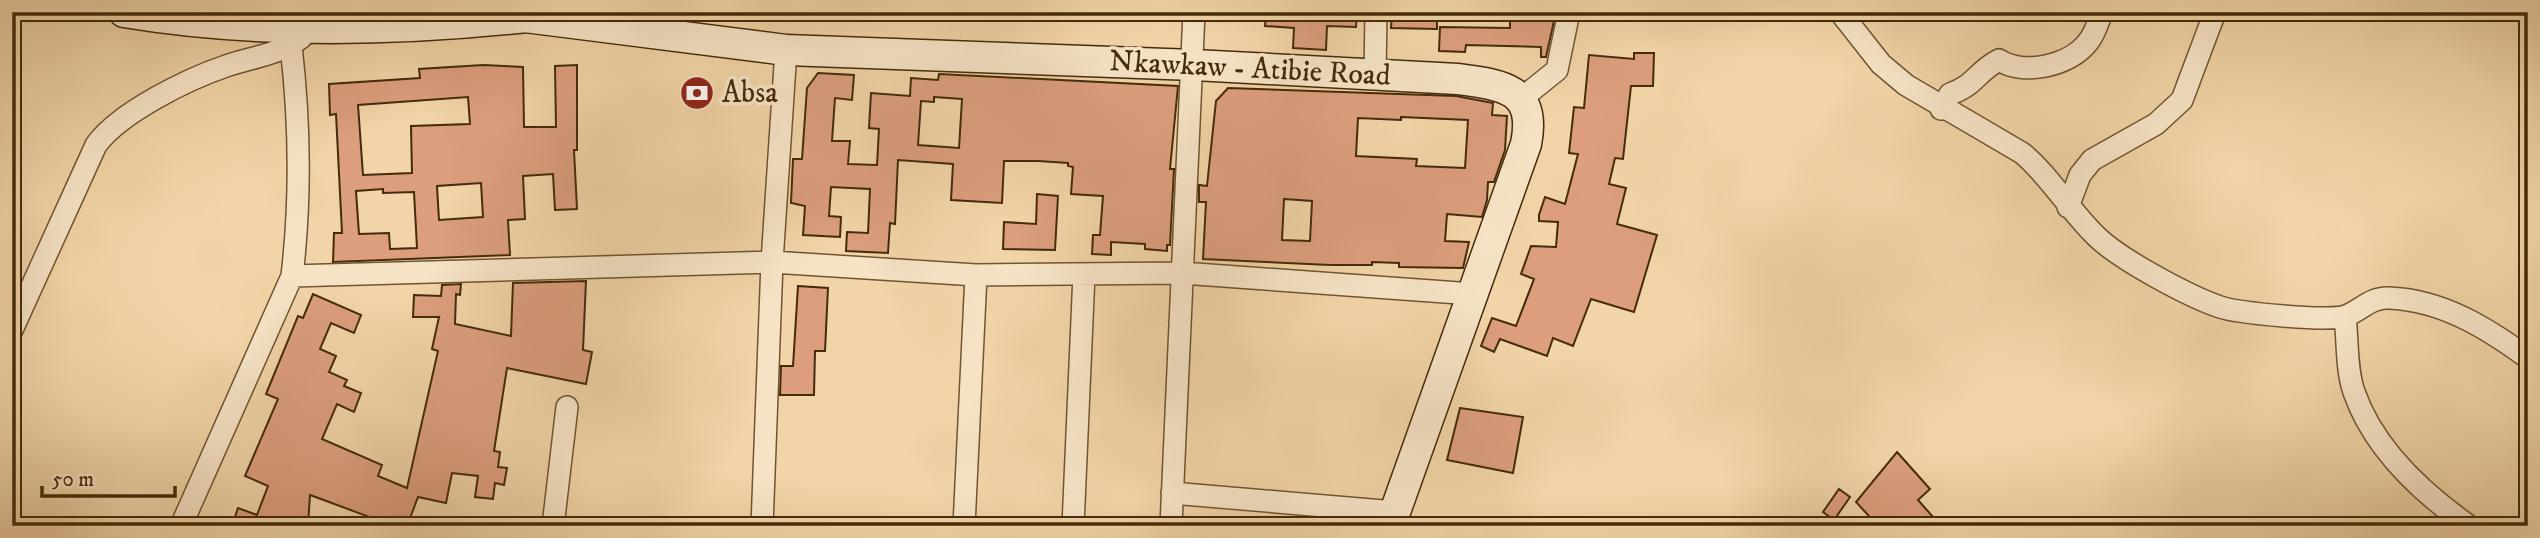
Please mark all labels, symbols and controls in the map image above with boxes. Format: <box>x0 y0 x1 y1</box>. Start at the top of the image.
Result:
street label: Nkawkaw - Atibie Road <box>1108 43 1392 95</box>
bank icon: Absa <box>678 74 716 112</box>
place label: Absa <box>722 75 778 112</box>
scale bar <box>42 454 175 498</box>
text: 50 m <box>52 467 94 493</box>

